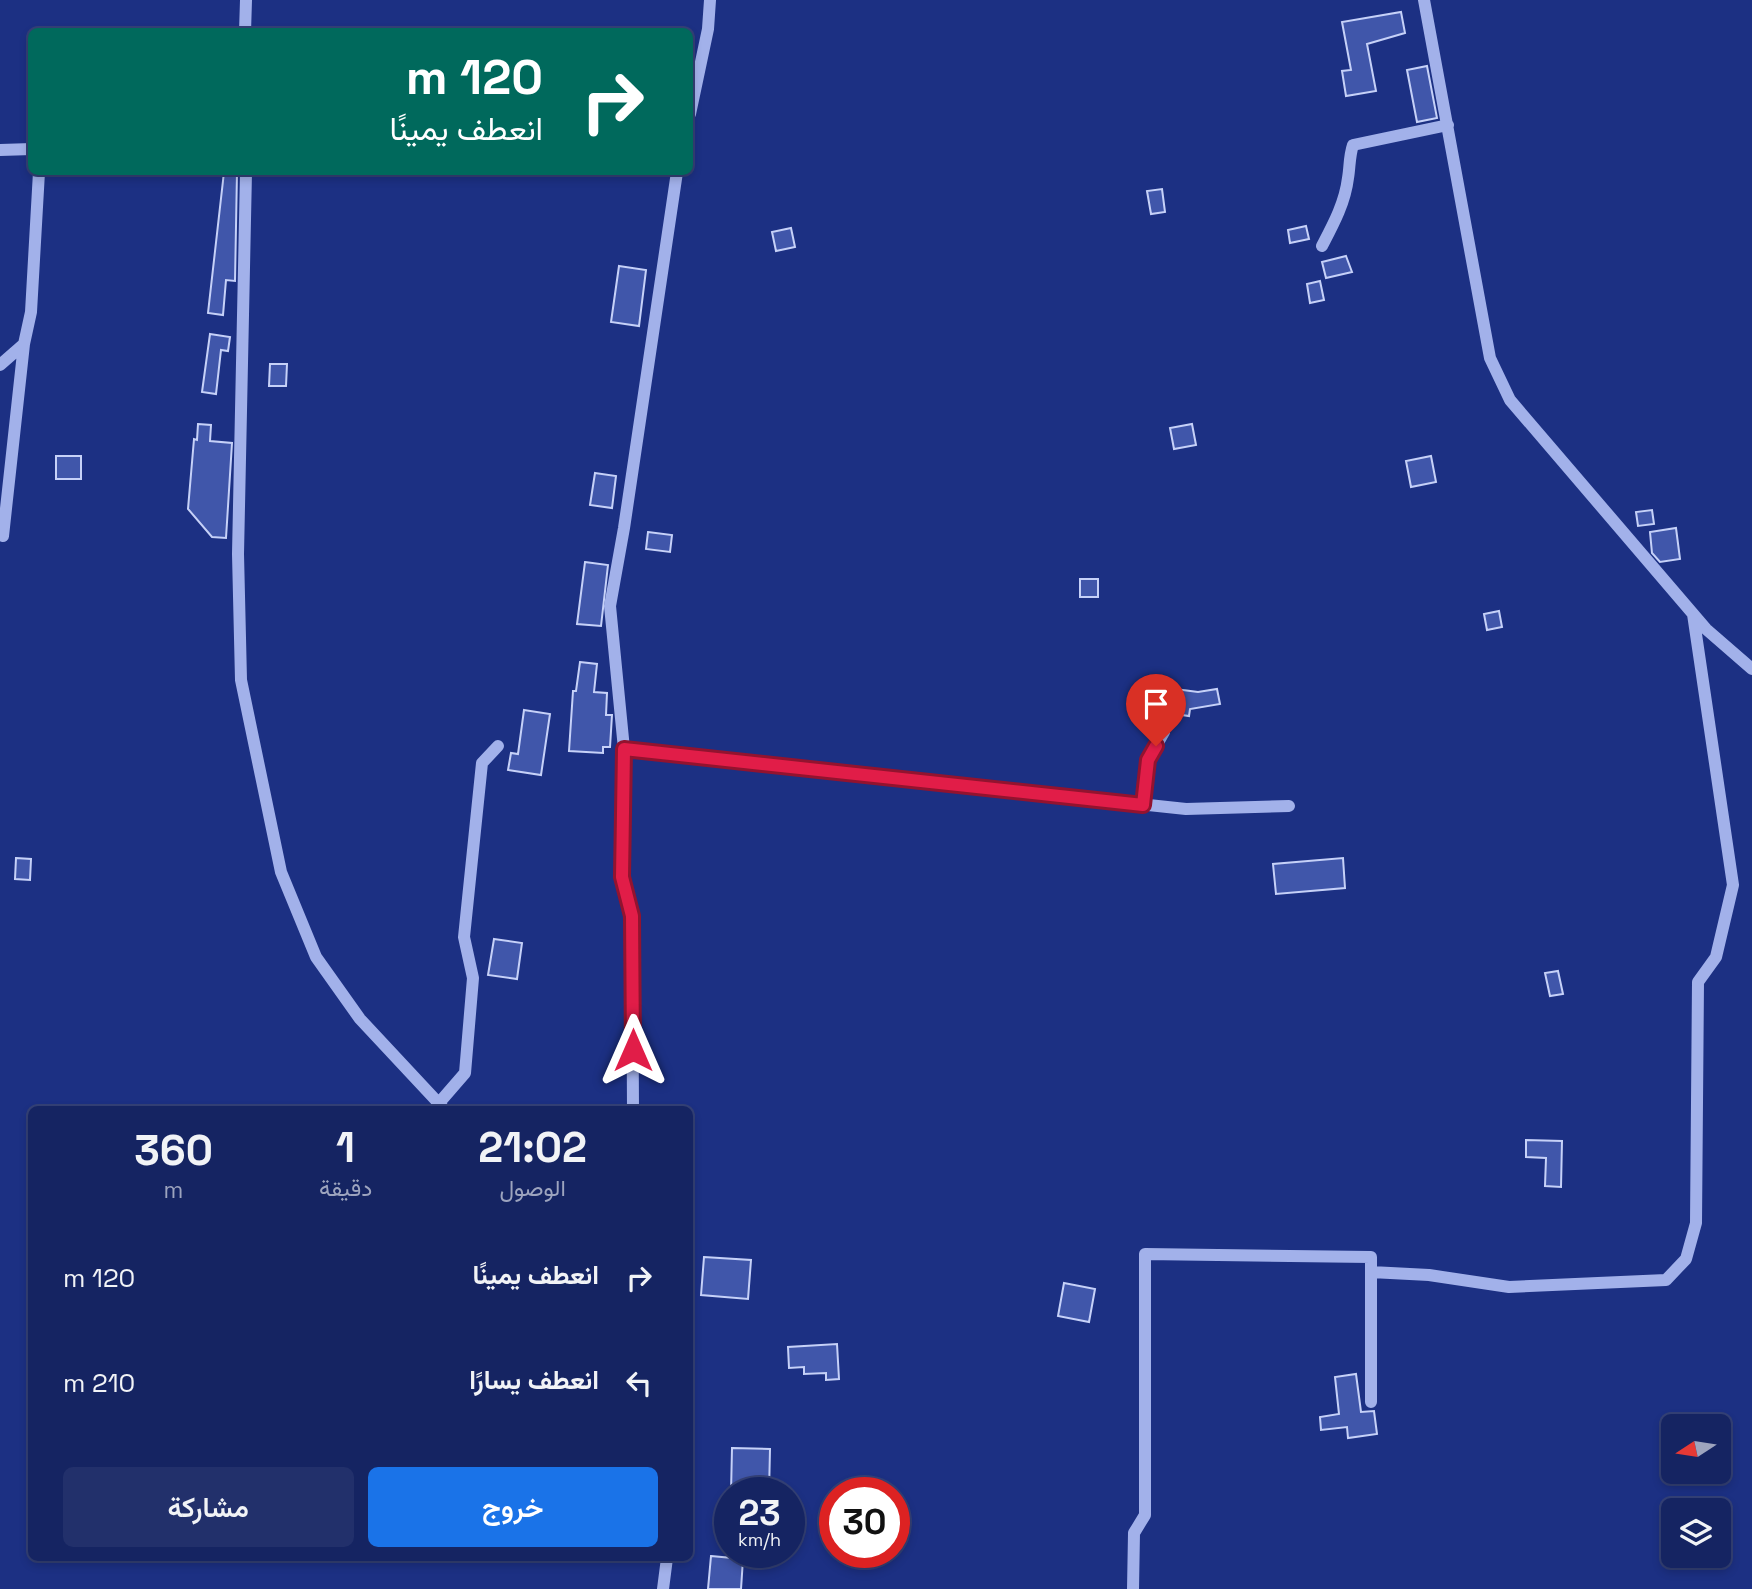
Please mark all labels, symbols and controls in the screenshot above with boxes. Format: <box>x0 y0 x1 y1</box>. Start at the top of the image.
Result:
text: 120 m <box>406 46 543 108</box>
icon: right <box>567 56 658 147</box>
text: انعطف يمينًا <box>390 109 543 149</box>
pin <box>1126 674 1186 746</box>
icon: arrive <box>1137 685 1175 723</box>
position arrow <box>596 1013 670 1087</box>
text: 1 <box>336 1121 355 1174</box>
text: 21:02 <box>478 1121 587 1174</box>
text: 360 <box>134 1124 213 1177</box>
text: دقيقة <box>319 1173 372 1203</box>
text: الوصول <box>499 1173 566 1203</box>
text: m <box>164 1175 183 1205</box>
text: انعطف يمينًا <box>473 1258 599 1292</box>
icon: right <box>620 1259 658 1297</box>
text: 120 m <box>63 1261 135 1295</box>
text: انعطف يسارًا <box>469 1363 599 1397</box>
icon: left <box>620 1364 658 1402</box>
text: 210 m <box>63 1366 135 1400</box>
north arrow <box>1661 1414 1731 1484</box>
map controls <box>1661 1414 1731 1568</box>
button: مشاركة <box>63 1467 354 1547</box>
button: خروج <box>368 1467 658 1547</box>
speed limit sign: 30 <box>819 1477 910 1568</box>
text: 23 <box>738 1491 781 1535</box>
button: layers <box>1661 1498 1731 1568</box>
text: km/h <box>738 1528 781 1551</box>

